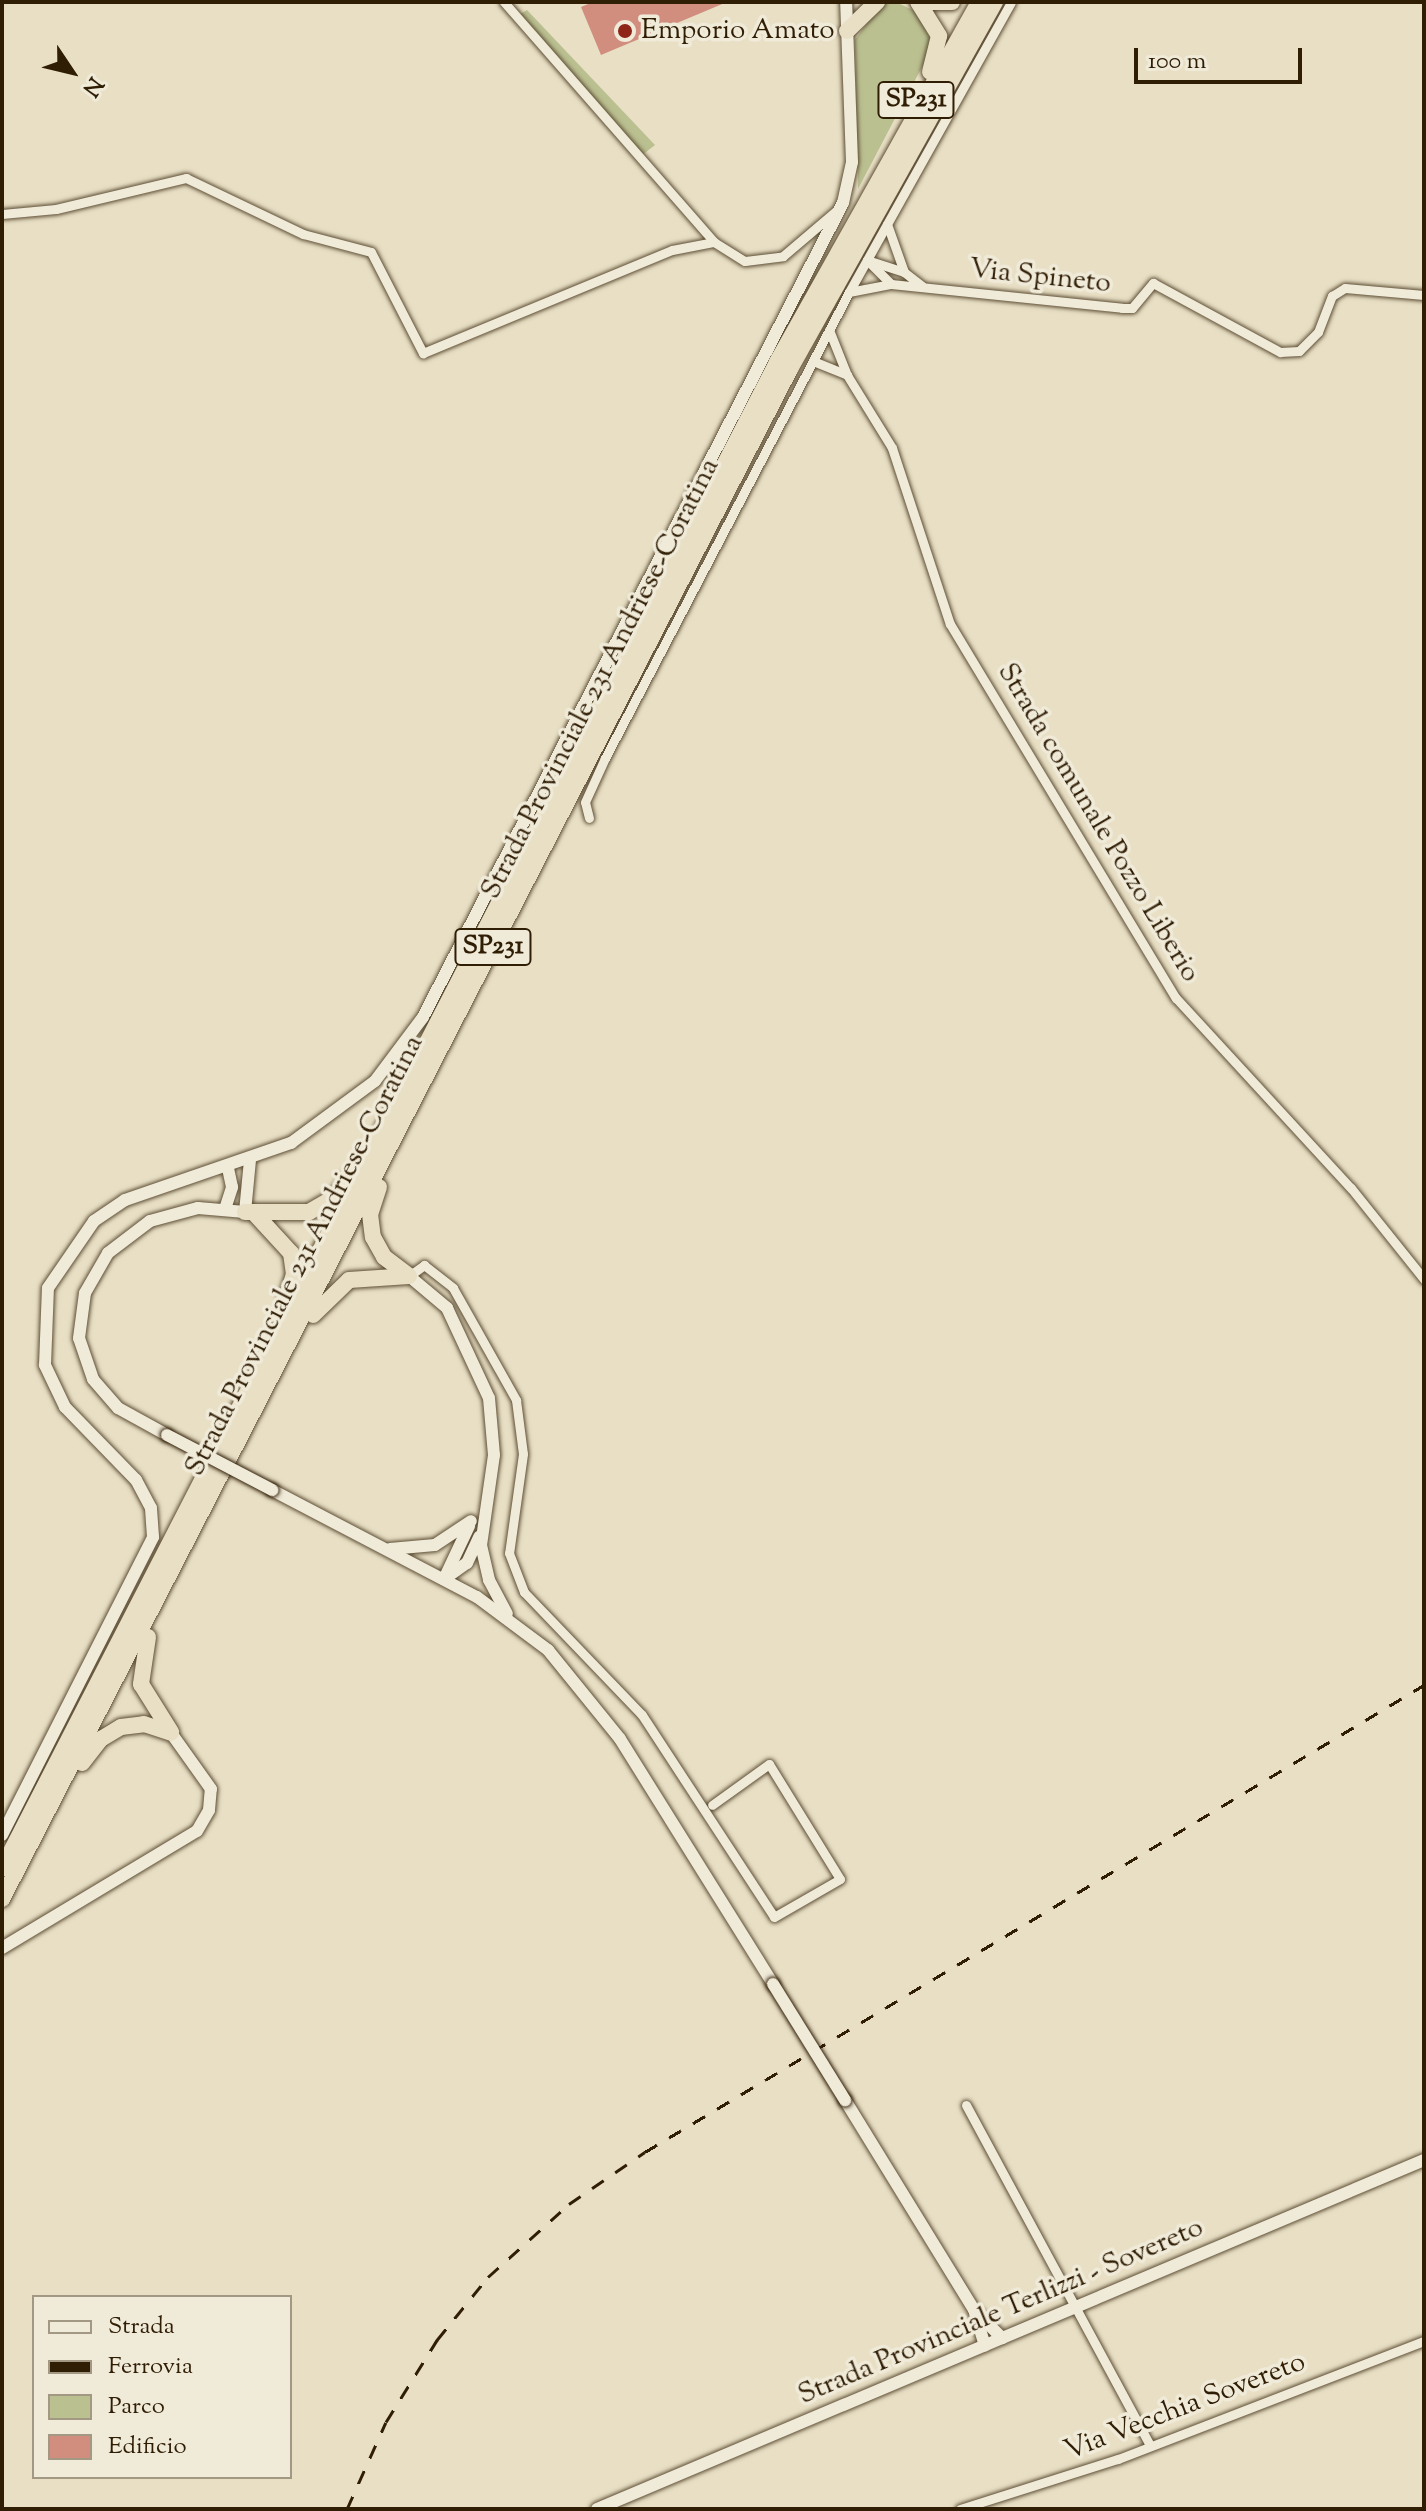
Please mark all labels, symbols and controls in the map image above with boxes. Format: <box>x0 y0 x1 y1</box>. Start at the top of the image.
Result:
place label: Emporio Amato <box>641 14 835 48</box>
marker: Emporio Amato <box>616 22 634 40</box>
north arrow <box>32 32 112 112</box>
scale bar <box>1138 32 1306 82</box>
text: 100 m <box>1148 45 1206 79</box>
text: N <box>74 69 110 102</box>
road number: SP231 <box>876 78 956 122</box>
street label: Via Spineto <box>968 253 1112 301</box>
street label: Strada Provinciale 231 Andriese-Coratina <box>475 453 727 905</box>
street label: Strada comunale Pozzo Liberio <box>989 658 1207 988</box>
road number: SP231 <box>453 925 533 969</box>
street label: Strada Provinciale 231 Andriese-Coratina <box>179 1030 431 1482</box>
street label: Strada Provinciale Terlizzi - Sovereto <box>793 2211 1209 2413</box>
legend <box>32 2295 292 2479</box>
text: Strada <box>108 2310 175 2344</box>
street label: Via Vecchia Sovereto <box>1060 2346 1310 2468</box>
text: Ferrovia <box>108 2350 193 2384</box>
text: Parco <box>108 2390 165 2424</box>
text: Edificio <box>108 2430 187 2464</box>

